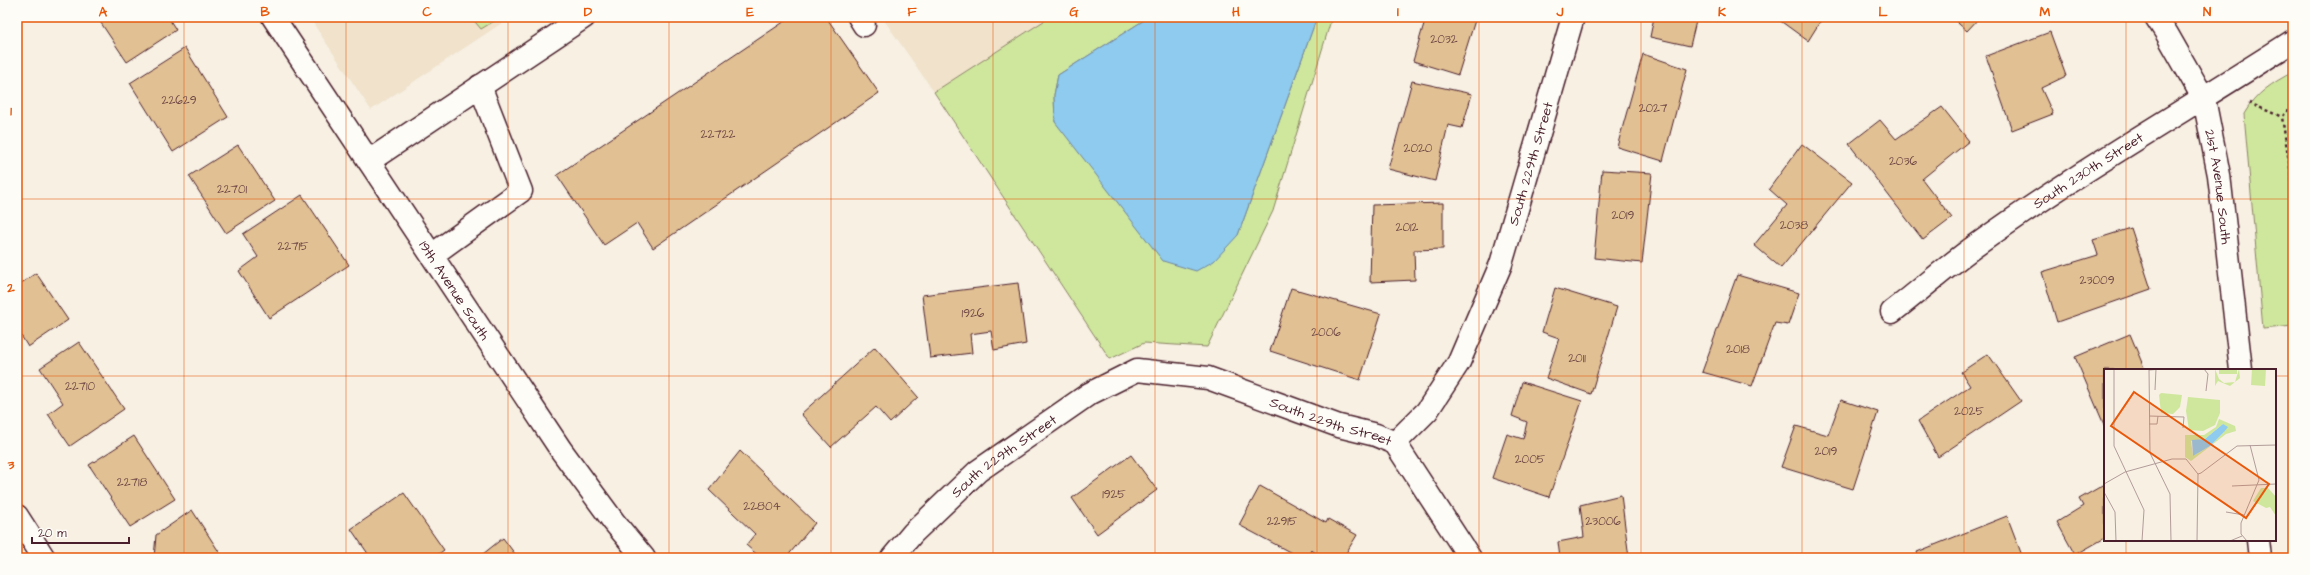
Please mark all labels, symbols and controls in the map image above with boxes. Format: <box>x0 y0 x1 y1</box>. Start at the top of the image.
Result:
text: A <box>99 3 108 21</box>
text: B <box>260 3 270 21</box>
text: C <box>422 3 432 21</box>
text: D <box>584 3 593 21</box>
text: E <box>746 3 754 21</box>
text: F <box>907 3 917 21</box>
text: G <box>1069 3 1079 21</box>
text: H <box>1232 3 1240 21</box>
text: I <box>1397 3 1399 21</box>
text: J <box>1556 3 1564 21</box>
text: K <box>1718 3 1726 21</box>
text: L <box>1878 3 1888 21</box>
text: M <box>2040 3 2051 21</box>
text: N <box>2203 3 2211 21</box>
house number: 2032 <box>1430 31 1458 48</box>
house number: 22629 <box>162 92 197 109</box>
street label: South 229th Street <box>1504 99 1559 228</box>
house number: 2027 <box>1639 100 1668 117</box>
text: 1 <box>10 102 12 120</box>
house number: 22722 <box>701 126 736 143</box>
street label: South 230th Street <box>2029 128 2148 214</box>
street label: 21st Avenue South <box>2199 128 2236 245</box>
house number: 2020 <box>1404 140 1433 157</box>
house number: 2036 <box>1889 153 1918 170</box>
house number: 22701 <box>217 181 248 198</box>
house number: 2019 <box>1612 207 1635 224</box>
house number: 2038 <box>1780 217 1808 234</box>
house number: 2012 <box>1396 219 1419 236</box>
street label: 19th Avenue South <box>413 237 494 344</box>
house number: 22715 <box>277 238 309 255</box>
house number: 23009 <box>2080 272 2115 289</box>
text: 2 <box>6 279 15 297</box>
house number: 1926 <box>962 305 985 322</box>
house number: 2006 <box>1311 324 1341 341</box>
house number: 2018 <box>1726 341 1750 358</box>
house number: 2011 <box>1568 350 1586 367</box>
inset map <box>2104 369 2276 541</box>
house number: 22710 <box>65 378 96 395</box>
street label: South 229th Street <box>1267 392 1395 452</box>
house number: 2025 <box>1954 403 1984 420</box>
street label: South 229th Street <box>947 410 1061 503</box>
house number: 2019 <box>1815 443 1838 460</box>
house number: 2005 <box>1515 451 1546 468</box>
text: 3 <box>7 456 15 474</box>
house number: 22718 <box>117 474 147 491</box>
house number: 1925 <box>1102 486 1126 503</box>
house number: 22804 <box>743 498 781 515</box>
house number: 22915 <box>1267 513 1298 530</box>
house number: 23006 <box>1585 513 1621 530</box>
scale bar <box>32 519 129 545</box>
text: 20 m <box>38 525 67 542</box>

